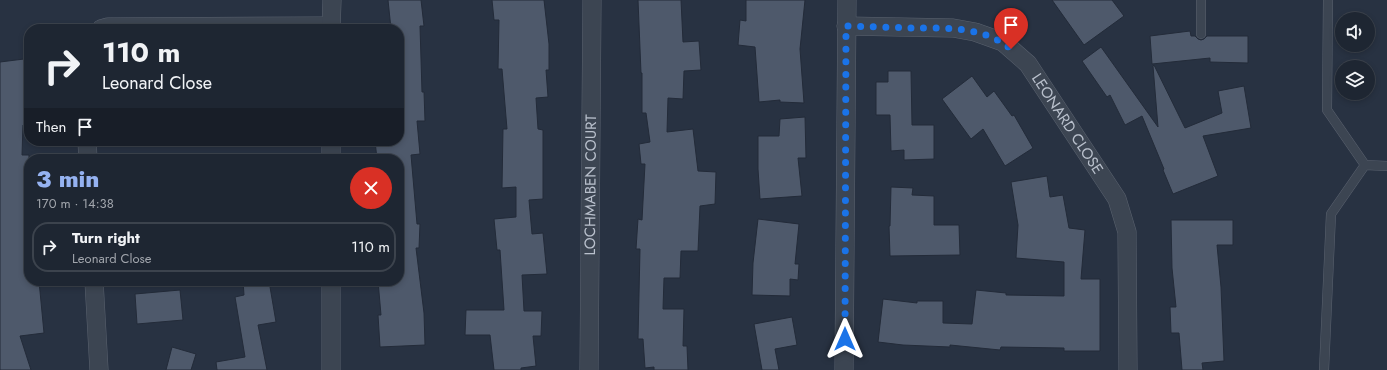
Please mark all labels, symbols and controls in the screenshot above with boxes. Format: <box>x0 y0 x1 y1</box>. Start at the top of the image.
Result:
pin <box>994 8 1028 49</box>
map controls <box>1335 12 1375 100</box>
button: sound <box>1335 12 1375 52</box>
icon: arrive <box>1000 14 1022 36</box>
text: 110 m <box>102 32 180 73</box>
icon: right <box>36 40 88 92</box>
button: layers <box>1335 60 1375 100</box>
street label: LEONARD CLOSE <box>1026 69 1109 178</box>
text: Leonard Close <box>102 70 212 96</box>
street label: LOCHMABEN COURT <box>579 114 602 256</box>
text: Then <box>36 116 66 138</box>
icon: arrive <box>74 116 96 138</box>
text: 3 min <box>36 161 100 196</box>
button: close <box>350 167 392 209</box>
text: 170 m · 14:38 <box>36 194 114 213</box>
text: Turn right <box>72 227 140 249</box>
icon: right <box>38 236 60 258</box>
text: 110 m <box>351 236 390 258</box>
text: Leonard Close <box>72 249 151 268</box>
position arrow <box>824 318 866 360</box>

